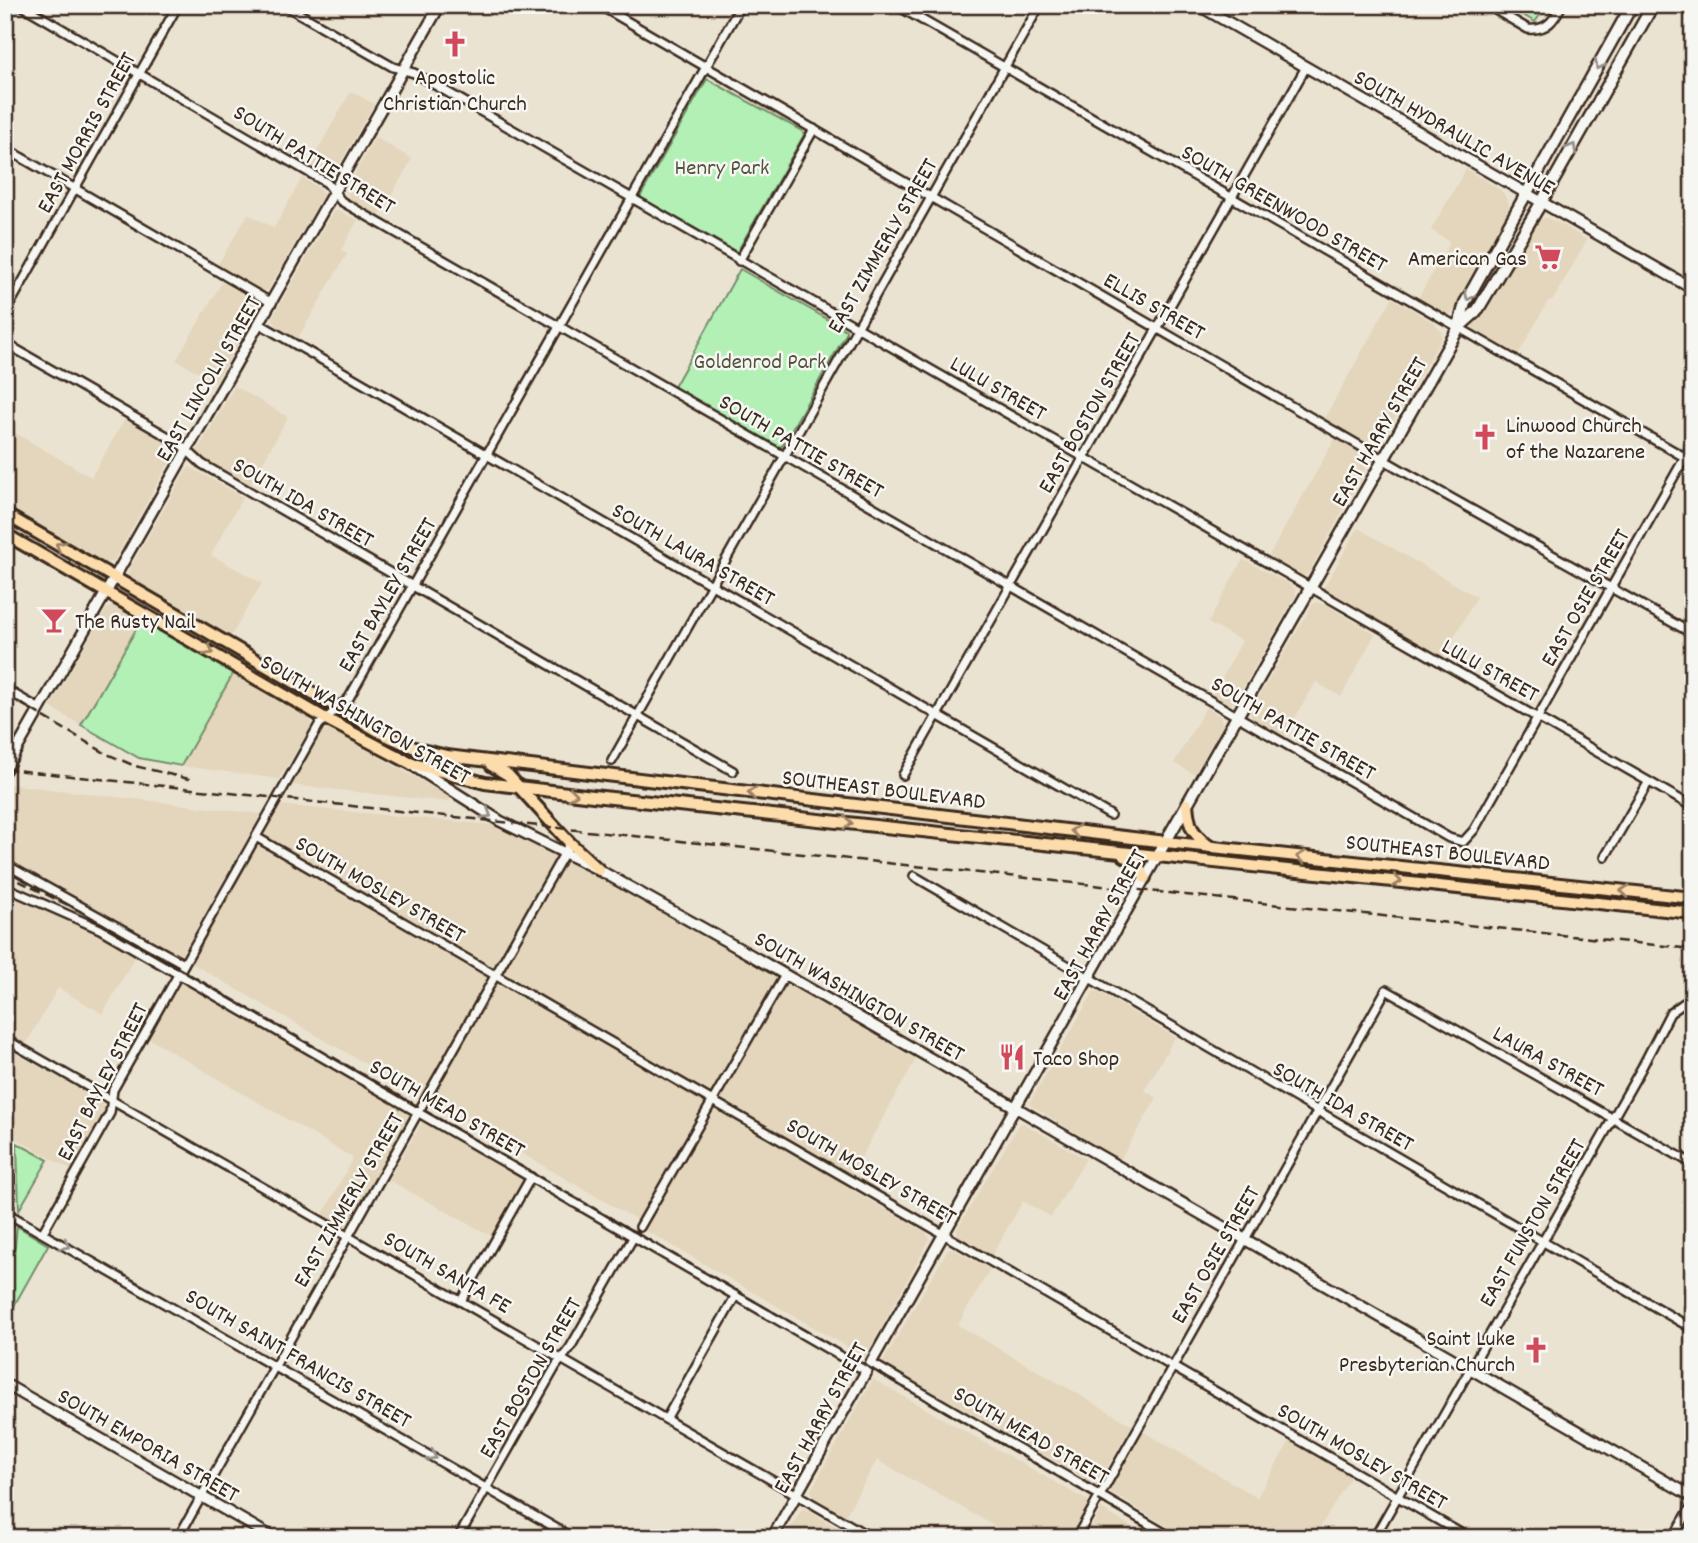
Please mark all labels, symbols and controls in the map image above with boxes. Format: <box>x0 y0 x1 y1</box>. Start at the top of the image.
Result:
church icon: Apostolic Christian Church <box>440 29 470 59</box>
street label: EAST MORRIS STREET <box>30 47 146 220</box>
one-way arrow <box>1594 57 1607 70</box>
place label: Apostolic Christian Church <box>383 63 527 122</box>
street label: SOUTH HYDRAULIC AVENUE <box>1346 63 1561 206</box>
street label: SOUTH PATTIE STREET <box>226 98 401 224</box>
street label: SOUTH GREENWOOD STREET <box>1174 137 1392 283</box>
one-way arrow <box>1564 142 1577 155</box>
park label: Henry Park <box>675 153 769 186</box>
street label: EAST ZIMMERLY STREET <box>820 153 948 340</box>
supermarket icon: American Gas <box>1533 242 1563 272</box>
place label: American Gas <box>1408 244 1527 277</box>
street label: ELLIS STREET <box>1096 266 1210 350</box>
one-way arrow <box>1464 289 1478 301</box>
street label: EAST LINCOLN STREET <box>149 291 271 469</box>
street label: EAST BOSTON STREET <box>1031 327 1151 501</box>
park label: Goldenrod Park <box>694 347 826 380</box>
street label: LULU STREET <box>943 349 1052 431</box>
street label: EAST HARRY STREET <box>1325 351 1437 514</box>
street label: SOUTH PATTIE STREET <box>712 387 889 509</box>
place label: Linwood Church of the Nazarene <box>1506 411 1645 470</box>
church icon: Linwood Church of the Nazarene <box>1470 422 1500 452</box>
street label: SOUTH IDA STREET <box>226 450 379 558</box>
street label: SOUTH LAURA STREET <box>605 496 780 616</box>
street label: EAST BAYLEY STREET <box>331 512 447 679</box>
street label: EAST OSIE STREET <box>1534 524 1640 674</box>
one-way arrow <box>55 541 68 554</box>
bar icon: The Rusty Nail <box>39 605 69 635</box>
place label: The Rusty Nail <box>75 607 196 640</box>
street label: LULU STREET <box>1435 632 1544 712</box>
one-way arrow <box>201 643 214 656</box>
street label: SOUTH WASHINGTON STREET <box>253 647 476 795</box>
street label: SOUTH PATTIE STREET <box>1204 669 1381 791</box>
street label: SOUTHEAST BOULEVARD <box>780 763 987 820</box>
one-way arrow <box>746 785 758 800</box>
one-way arrow <box>567 786 578 801</box>
one-way arrow <box>480 805 493 818</box>
one-way arrow <box>842 815 853 830</box>
one-way arrow <box>1069 824 1081 839</box>
street label: SOUTHEAST BOULEVARD <box>1344 827 1551 882</box>
street label: SOUTH MOSLEY STREET <box>288 829 470 953</box>
street label: EAST HARRY STREET <box>1046 844 1156 1007</box>
one-way arrow <box>1295 849 1307 864</box>
one-way arrow <box>1391 873 1402 888</box>
one-way arrow <box>1619 883 1631 898</box>
street label: SOUTH WASHINGTON STREET <box>747 924 970 1072</box>
street label: EAST BAYLEY STREET <box>50 998 158 1167</box>
street label: LAURA STREET <box>1486 1019 1609 1107</box>
restaurant icon: Taco Shop <box>997 1042 1027 1072</box>
place label: Taco Shop <box>1033 1044 1119 1077</box>
street label: SOUTH MEAD STREET <box>362 1052 530 1168</box>
street label: SOUTH IDA STREET <box>1266 1054 1419 1162</box>
street label: EAST ZIMMERLY STREET <box>286 1107 414 1294</box>
street label: SOUTH MOSLEY STREET <box>779 1111 961 1235</box>
street label: EAST FUNSTON STREET <box>1472 1133 1596 1314</box>
street label: EAST OSIE STREET <box>1164 1181 1270 1331</box>
street label: SOUTH SANTA FE <box>376 1224 517 1324</box>
one-way arrow <box>58 1237 70 1250</box>
street label: SOUTH SAINT FRANCIS STREET <box>178 1282 416 1438</box>
street label: EAST BOSTON STREET <box>472 1292 592 1466</box>
place label: Saint Luke Presbyterian Church <box>1339 1324 1515 1383</box>
church icon: Saint Luke Presbyterian Church <box>1521 1335 1551 1365</box>
street label: EAST HARRY STREET <box>767 1337 877 1500</box>
street label: SOUTH MEAD STREET <box>946 1379 1114 1495</box>
street label: SOUTH EMPORIA STREET <box>50 1381 244 1513</box>
street label: SOUTH MOSLEY STREET <box>1270 1396 1452 1520</box>
one-way arrow <box>424 1448 437 1461</box>

